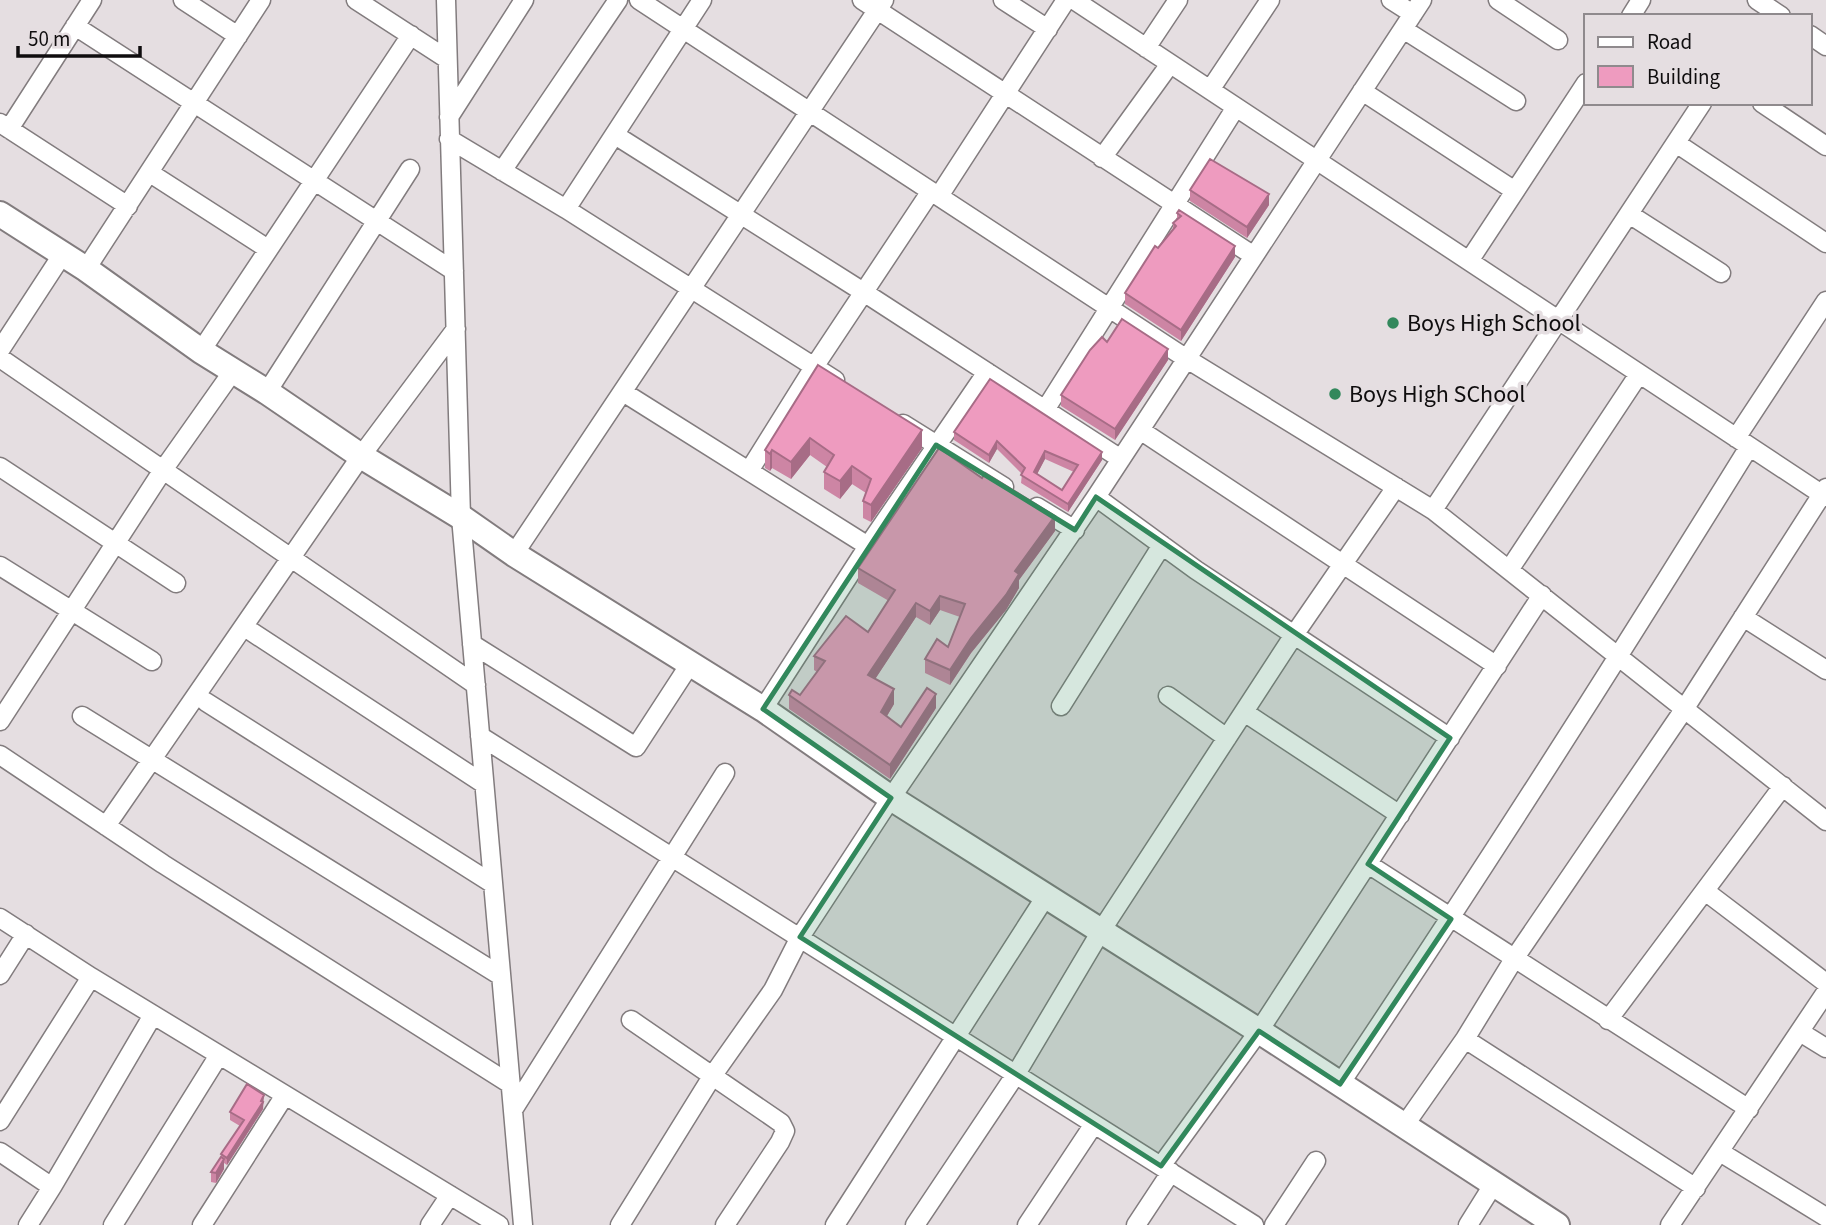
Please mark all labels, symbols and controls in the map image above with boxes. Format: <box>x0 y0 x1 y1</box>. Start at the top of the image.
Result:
scale bar <box>18 14 140 58</box>
legend <box>1584 14 1812 105</box>
text: 50 m <box>28 24 70 54</box>
text: Road <box>1647 27 1692 57</box>
text: Building <box>1647 62 1721 92</box>
place label: Boys High School <box>1407 306 1581 341</box>
marker: Boys High School <box>1385 315 1401 331</box>
place label: Boys High SChool <box>1349 377 1525 412</box>
marker: Boys High SChool <box>1327 386 1343 402</box>

